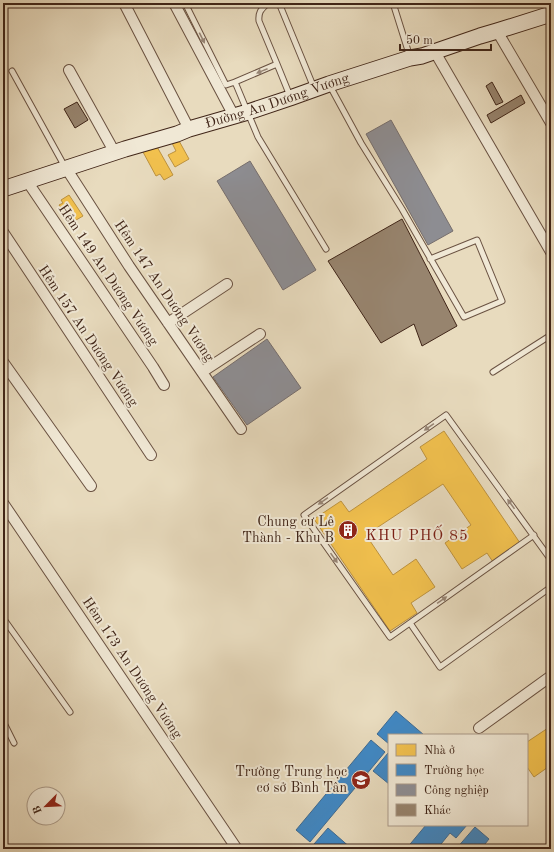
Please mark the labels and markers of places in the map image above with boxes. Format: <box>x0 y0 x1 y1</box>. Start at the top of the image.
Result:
place label: Chung cư Lê Thành - Khu B <box>242 515 334 545</box>
building icon: Chung cư Lê Thành - Khu B <box>337 519 359 541</box>
place label: Trường Trung học cơ sở Bình Tân <box>235 765 347 795</box>
school or university icon: Trường Trung học cơ sở Bình Tân <box>350 769 372 791</box>

